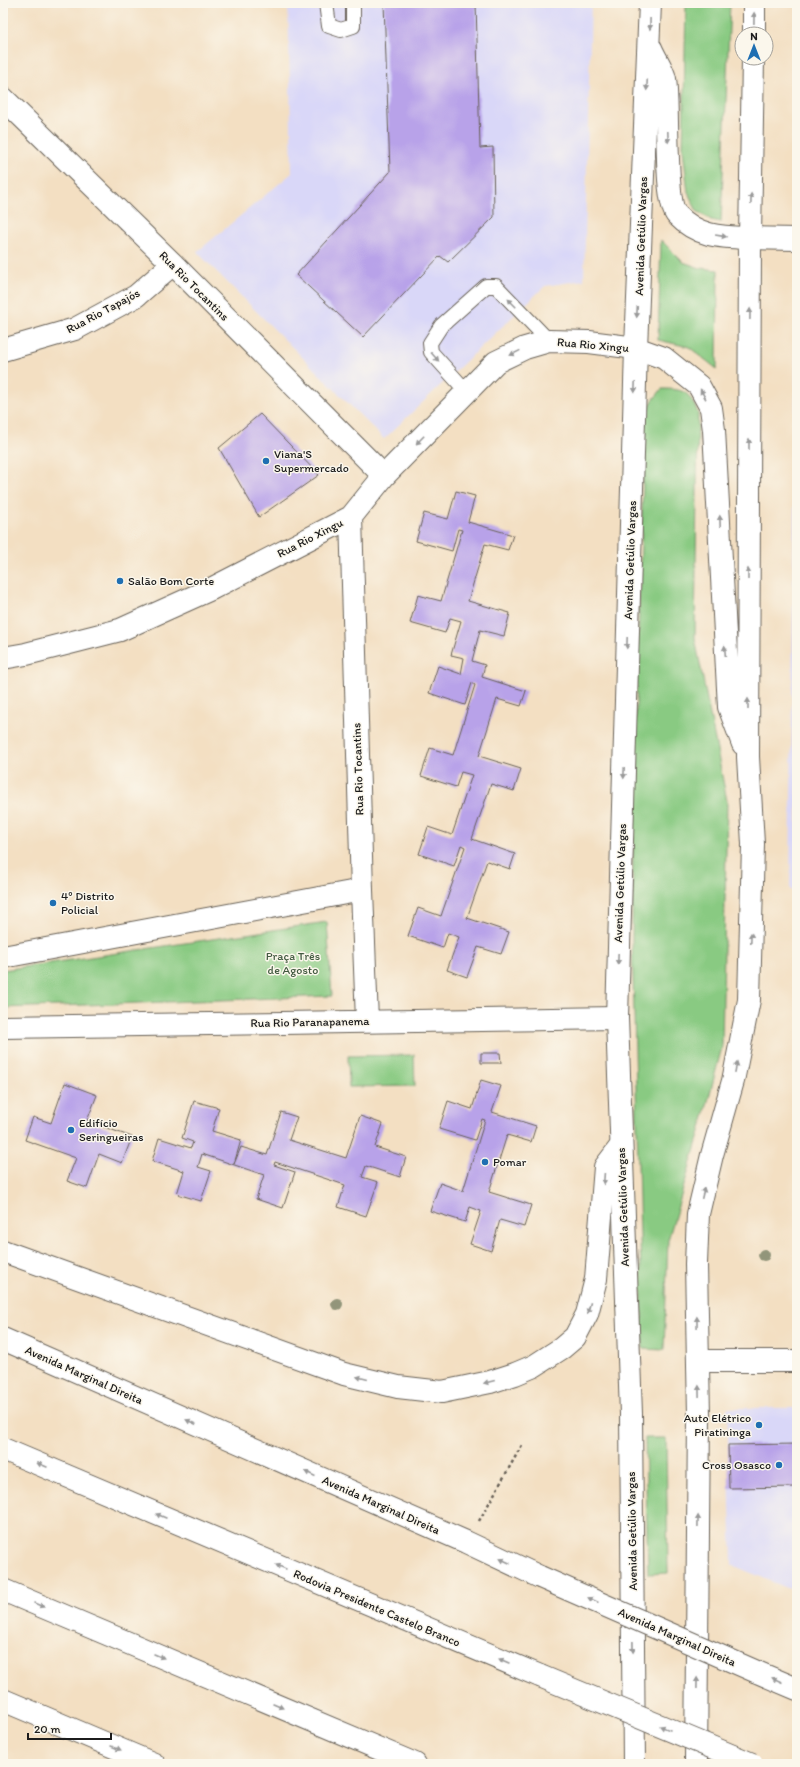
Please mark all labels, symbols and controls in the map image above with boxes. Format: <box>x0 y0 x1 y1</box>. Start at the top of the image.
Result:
one-way arrow <box>751 12 757 25</box>
one-way arrow <box>646 18 653 30</box>
north arrow <box>734 26 774 66</box>
text: N <box>750 30 758 43</box>
one-way arrow <box>644 78 651 91</box>
one-way arrow <box>664 131 671 143</box>
street label: Avenida Getúlio Vargas <box>632 176 650 296</box>
one-way arrow <box>747 193 754 205</box>
one-way arrow <box>715 233 727 239</box>
street label: Rua Rio Tocantins <box>156 248 232 324</box>
street label: Rua Rio Tapajós <box>64 286 142 336</box>
one-way arrow <box>507 298 517 308</box>
one-way arrow <box>634 306 641 318</box>
one-way arrow <box>746 308 753 320</box>
street label: Rua Rio Xingu <box>556 335 630 355</box>
one-way arrow <box>509 350 521 356</box>
one-way arrow <box>431 352 440 362</box>
one-way arrow <box>631 381 638 393</box>
one-way arrow <box>700 388 707 400</box>
one-way arrow <box>415 435 425 445</box>
one-way arrow <box>746 437 752 450</box>
place label: Viana'S Supermercado <box>274 447 349 475</box>
marker: Viana'S Supermercado <box>261 456 271 466</box>
street label: Avenida Getúlio Vargas <box>621 500 639 620</box>
street label: Rua Rio Xingu <box>275 515 346 561</box>
one-way arrow <box>716 515 723 527</box>
one-way arrow <box>745 567 751 580</box>
place label: Salão Bom Corte <box>128 574 215 588</box>
marker: Salão Bom Corte <box>115 576 125 586</box>
one-way arrow <box>624 637 630 650</box>
one-way arrow <box>722 644 728 657</box>
one-way arrow <box>745 697 751 710</box>
street label: Rua Rio Tocantins <box>349 722 367 816</box>
one-way arrow <box>620 767 627 779</box>
street label: Avenida Getúlio Vargas <box>611 823 629 943</box>
place label: 4º Distrito Policial <box>61 889 114 917</box>
marker: 4º Distrito Policial <box>48 898 58 908</box>
one-way arrow <box>748 931 754 944</box>
park label: Praça Três de Agosto <box>266 949 320 977</box>
one-way arrow <box>615 953 622 965</box>
street label: Rua Rio Paranapanema <box>250 1014 370 1030</box>
one-way arrow <box>733 1061 739 1073</box>
place label: Edifício Seringueiras <box>79 1116 144 1144</box>
marker: Edifício Seringueiras <box>66 1125 76 1135</box>
street label: Avenida Getúlio Vargas <box>614 1147 632 1267</box>
place label: Pomar <box>493 1155 527 1169</box>
marker: Pomar <box>480 1157 490 1167</box>
one-way arrow <box>601 1173 607 1186</box>
one-way arrow <box>701 1187 707 1199</box>
one-way arrow <box>585 1302 591 1314</box>
one-way arrow <box>694 1315 700 1328</box>
street label: Avenida Marginal Direita <box>23 1343 146 1408</box>
one-way arrow <box>355 1375 367 1381</box>
one-way arrow <box>483 1379 495 1385</box>
one-way arrow <box>695 1385 702 1397</box>
place label: Auto Elétrico Piratininga <box>684 1411 751 1439</box>
one-way arrow <box>184 1418 196 1424</box>
marker: Auto Elétrico Piratininga <box>754 1420 764 1430</box>
place label: Cross Osasco <box>702 1458 771 1472</box>
marker: Cross Osasco <box>774 1460 784 1470</box>
one-way arrow <box>36 1462 47 1468</box>
one-way arrow <box>304 1471 315 1477</box>
street label: Avenida Getúlio Vargas <box>624 1471 640 1591</box>
street label: Avenida Marginal Direita <box>320 1473 443 1538</box>
one-way arrow <box>156 1513 167 1519</box>
one-way arrow <box>695 1514 701 1527</box>
one-way arrow <box>499 1558 511 1564</box>
one-way arrow <box>274 1563 286 1569</box>
street label: Rodovia Presidente Castelo Branco <box>291 1566 463 1650</box>
one-way arrow <box>587 1597 599 1603</box>
one-way arrow <box>33 1602 44 1608</box>
street label: Avenida Marginal Direita <box>616 1605 739 1670</box>
one-way arrow <box>630 1641 636 1654</box>
one-way arrow <box>153 1653 165 1659</box>
one-way arrow <box>498 1658 509 1664</box>
one-way arrow <box>694 1676 700 1689</box>
one-way arrow <box>771 1677 783 1683</box>
one-way arrow <box>273 1703 284 1709</box>
scale bar <box>28 1715 111 1741</box>
text: 20 m <box>34 1722 61 1736</box>
one-way arrow <box>659 1725 670 1731</box>
one-way arrow <box>111 1745 122 1751</box>

